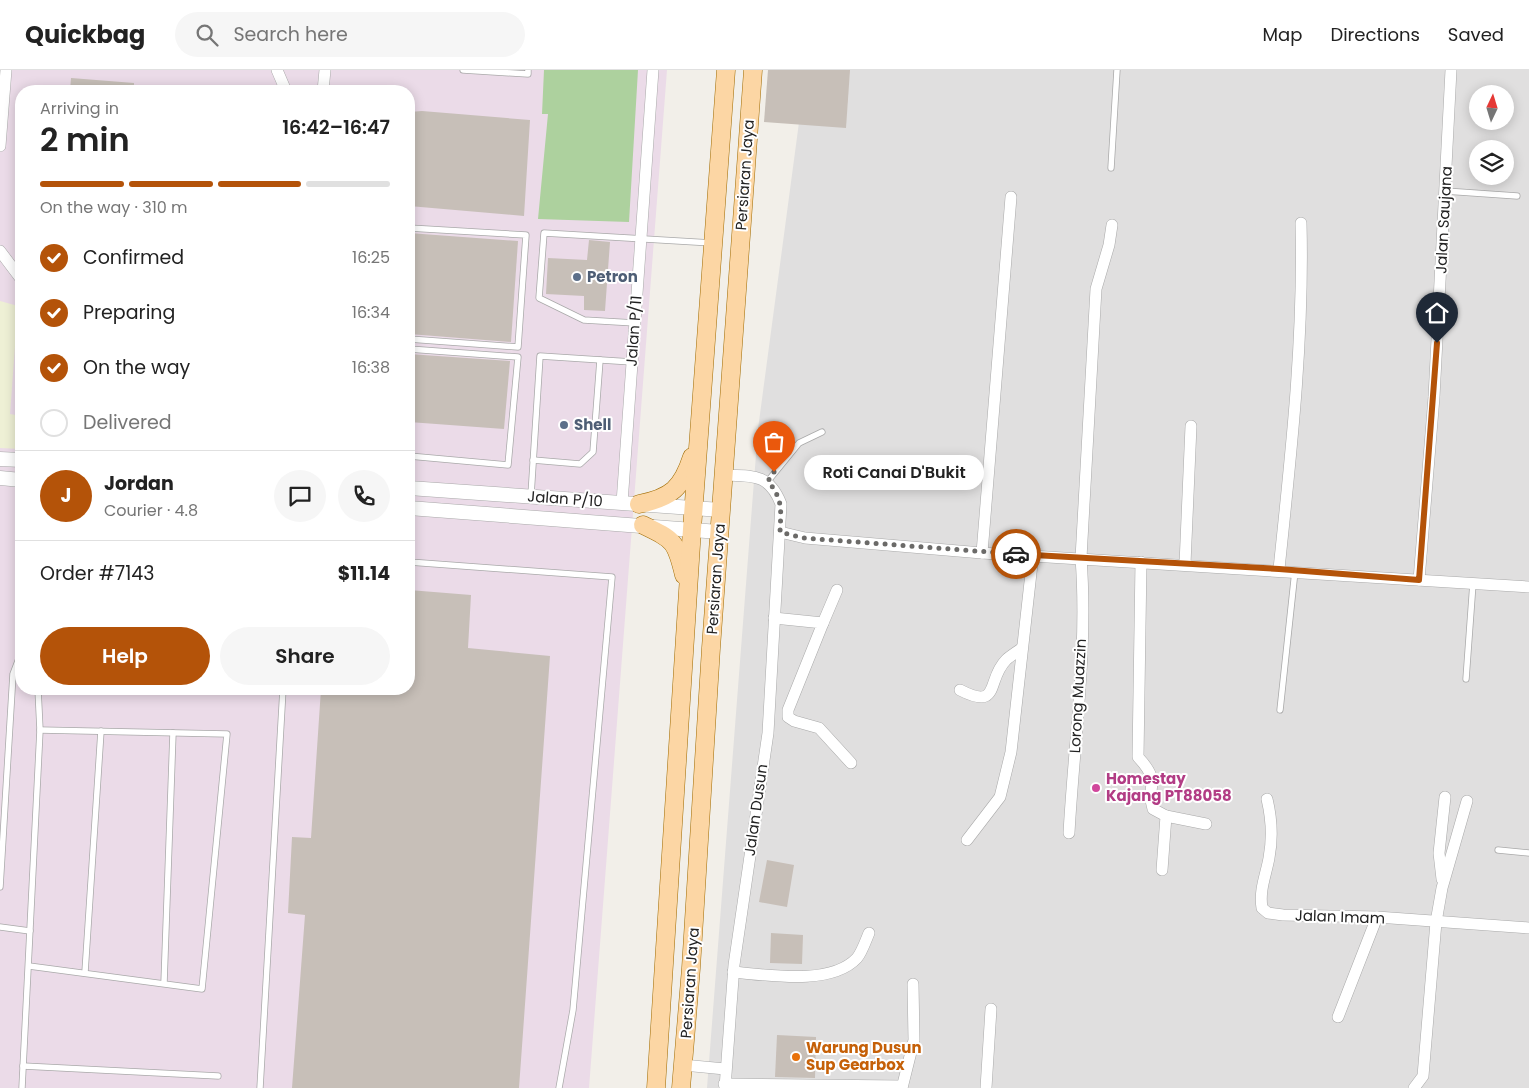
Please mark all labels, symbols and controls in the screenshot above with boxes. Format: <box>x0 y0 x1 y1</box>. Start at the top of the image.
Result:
search box <box>175 12 525 57</box>
text: Quickbag <box>25 18 145 51</box>
icon: search <box>193 21 221 49</box>
text: Search here <box>233 21 348 48</box>
text: Map <box>1263 22 1302 47</box>
text: Directions <box>1330 22 1420 47</box>
text: Saved <box>1448 22 1504 47</box>
north arrow <box>1469 85 1514 130</box>
map controls <box>1469 85 1514 185</box>
text: Arriving in <box>40 97 119 120</box>
text: 16:42–16:47 <box>282 114 390 141</box>
text: 2 min <box>40 117 130 162</box>
street label: Persiaran Jaya <box>730 119 759 231</box>
button: layers <box>1469 140 1514 185</box>
street label: Jalan Saujana <box>1430 166 1457 274</box>
text: On the way · 310 m <box>40 196 188 219</box>
icon: check <box>40 244 68 272</box>
text: Confirmed <box>83 244 184 271</box>
text: 16:25 <box>352 246 390 269</box>
place label: Petron <box>587 266 638 287</box>
marker: Petron <box>571 271 583 283</box>
pin <box>1416 292 1458 343</box>
street label: Jalan P/11 <box>621 295 646 367</box>
icon: check <box>40 299 68 327</box>
text: Preparing <box>83 299 175 326</box>
icon: home <box>1423 299 1451 327</box>
text: 16:34 <box>352 301 390 324</box>
icon: check <box>40 354 68 382</box>
text: On the way <box>83 354 190 381</box>
text: 16:38 <box>352 356 390 379</box>
text: Delivered <box>83 409 172 436</box>
place label: Shell <box>574 414 611 435</box>
marker: Shell <box>558 419 570 431</box>
pin <box>753 421 795 472</box>
icon: bag <box>760 428 788 456</box>
callout: Roti Canai D'Bukit <box>804 454 984 490</box>
text: Roti Canai D'Bukit <box>822 461 966 484</box>
text: Jordan <box>104 470 174 497</box>
button: chat <box>274 470 326 522</box>
button: phone <box>338 470 390 522</box>
text: J <box>61 482 71 509</box>
street label: Jalan P/10 <box>527 485 603 512</box>
text: Courier · 4.8 <box>104 499 198 522</box>
street label: Persiaran Jaya <box>701 523 730 635</box>
courier <box>991 529 1041 579</box>
icon: car <box>1002 540 1030 568</box>
text: Order #7143 <box>40 560 154 587</box>
text: $11.14 <box>338 560 390 587</box>
button: Help <box>40 627 210 685</box>
button: Share <box>220 627 390 685</box>
street label: Lorong Muazzin <box>1064 638 1091 754</box>
street label: Jalan Dusun <box>739 763 772 857</box>
place label: Homestay Kajang PT88058 <box>1106 768 1232 806</box>
marker: Homestay Kajang PT88058 <box>1090 782 1102 794</box>
street label: Jalan Imam <box>1295 904 1385 929</box>
street label: Persiaran Jaya <box>675 927 704 1039</box>
place label: Warung Dusun Sup Gearbox <box>806 1037 922 1075</box>
marker: Warung Dusun Sup Gearbox <box>790 1051 802 1063</box>

